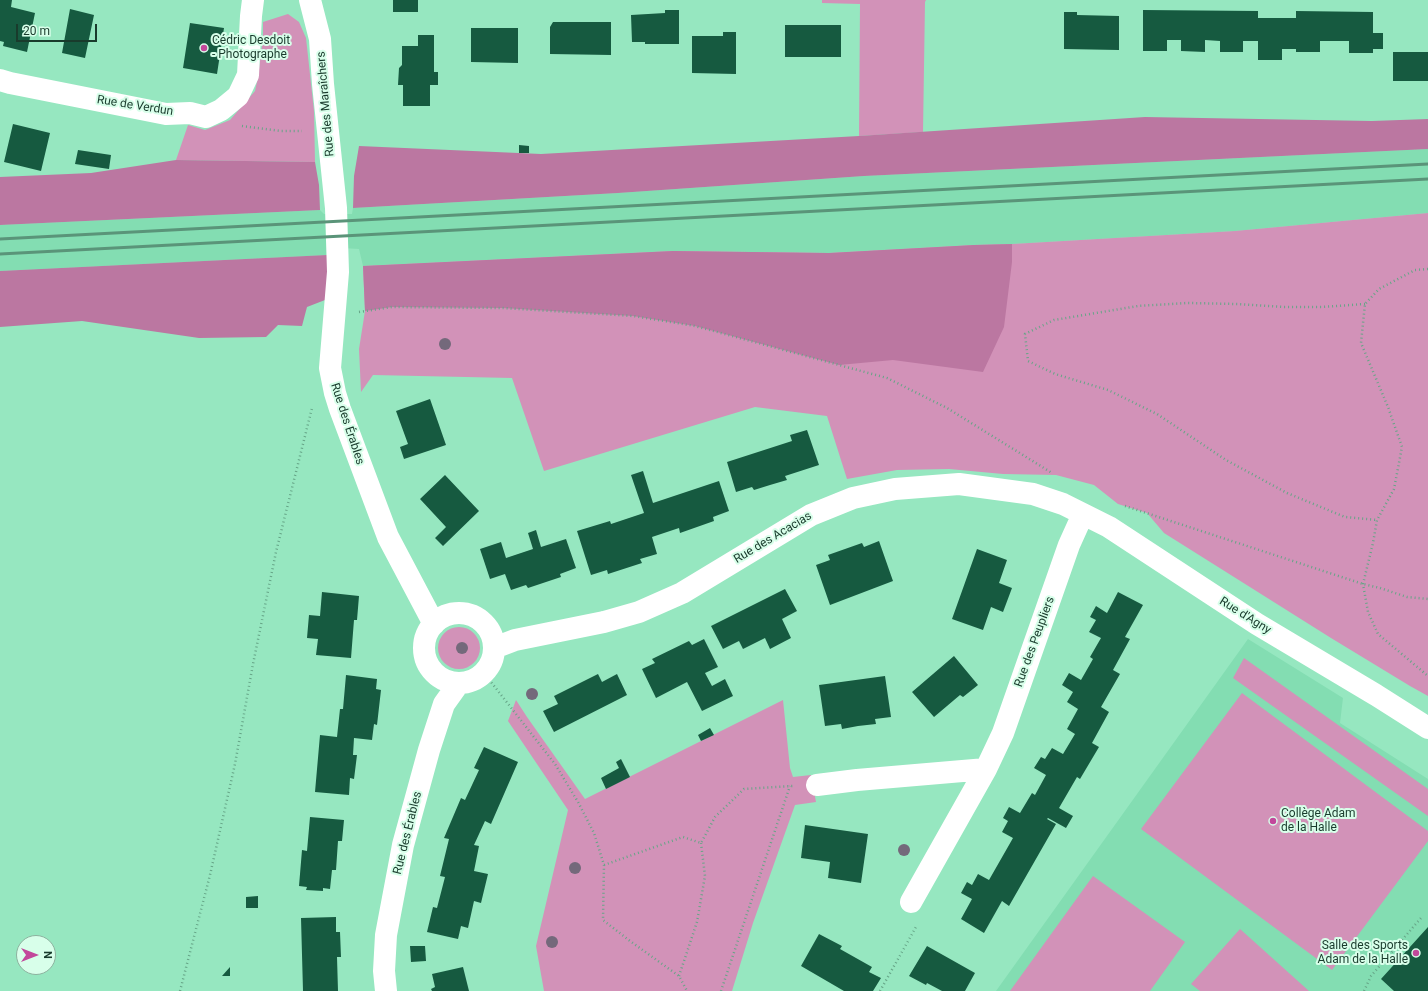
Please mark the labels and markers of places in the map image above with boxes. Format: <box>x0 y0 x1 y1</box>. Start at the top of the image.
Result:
place label: Cédric Desdoit - Photographe <box>212 34 290 62</box>
marker: Cédric Desdoit - Photographe <box>199 43 209 53</box>
place label: Collège Adam de la Halle <box>1281 807 1356 835</box>
marker: Collège Adam de la Halle <box>1268 816 1278 826</box>
place label: Salle des Sports Adam de la Halle <box>1318 939 1408 967</box>
marker: Salle des Sports Adam de la Halle <box>1411 948 1421 958</box>

